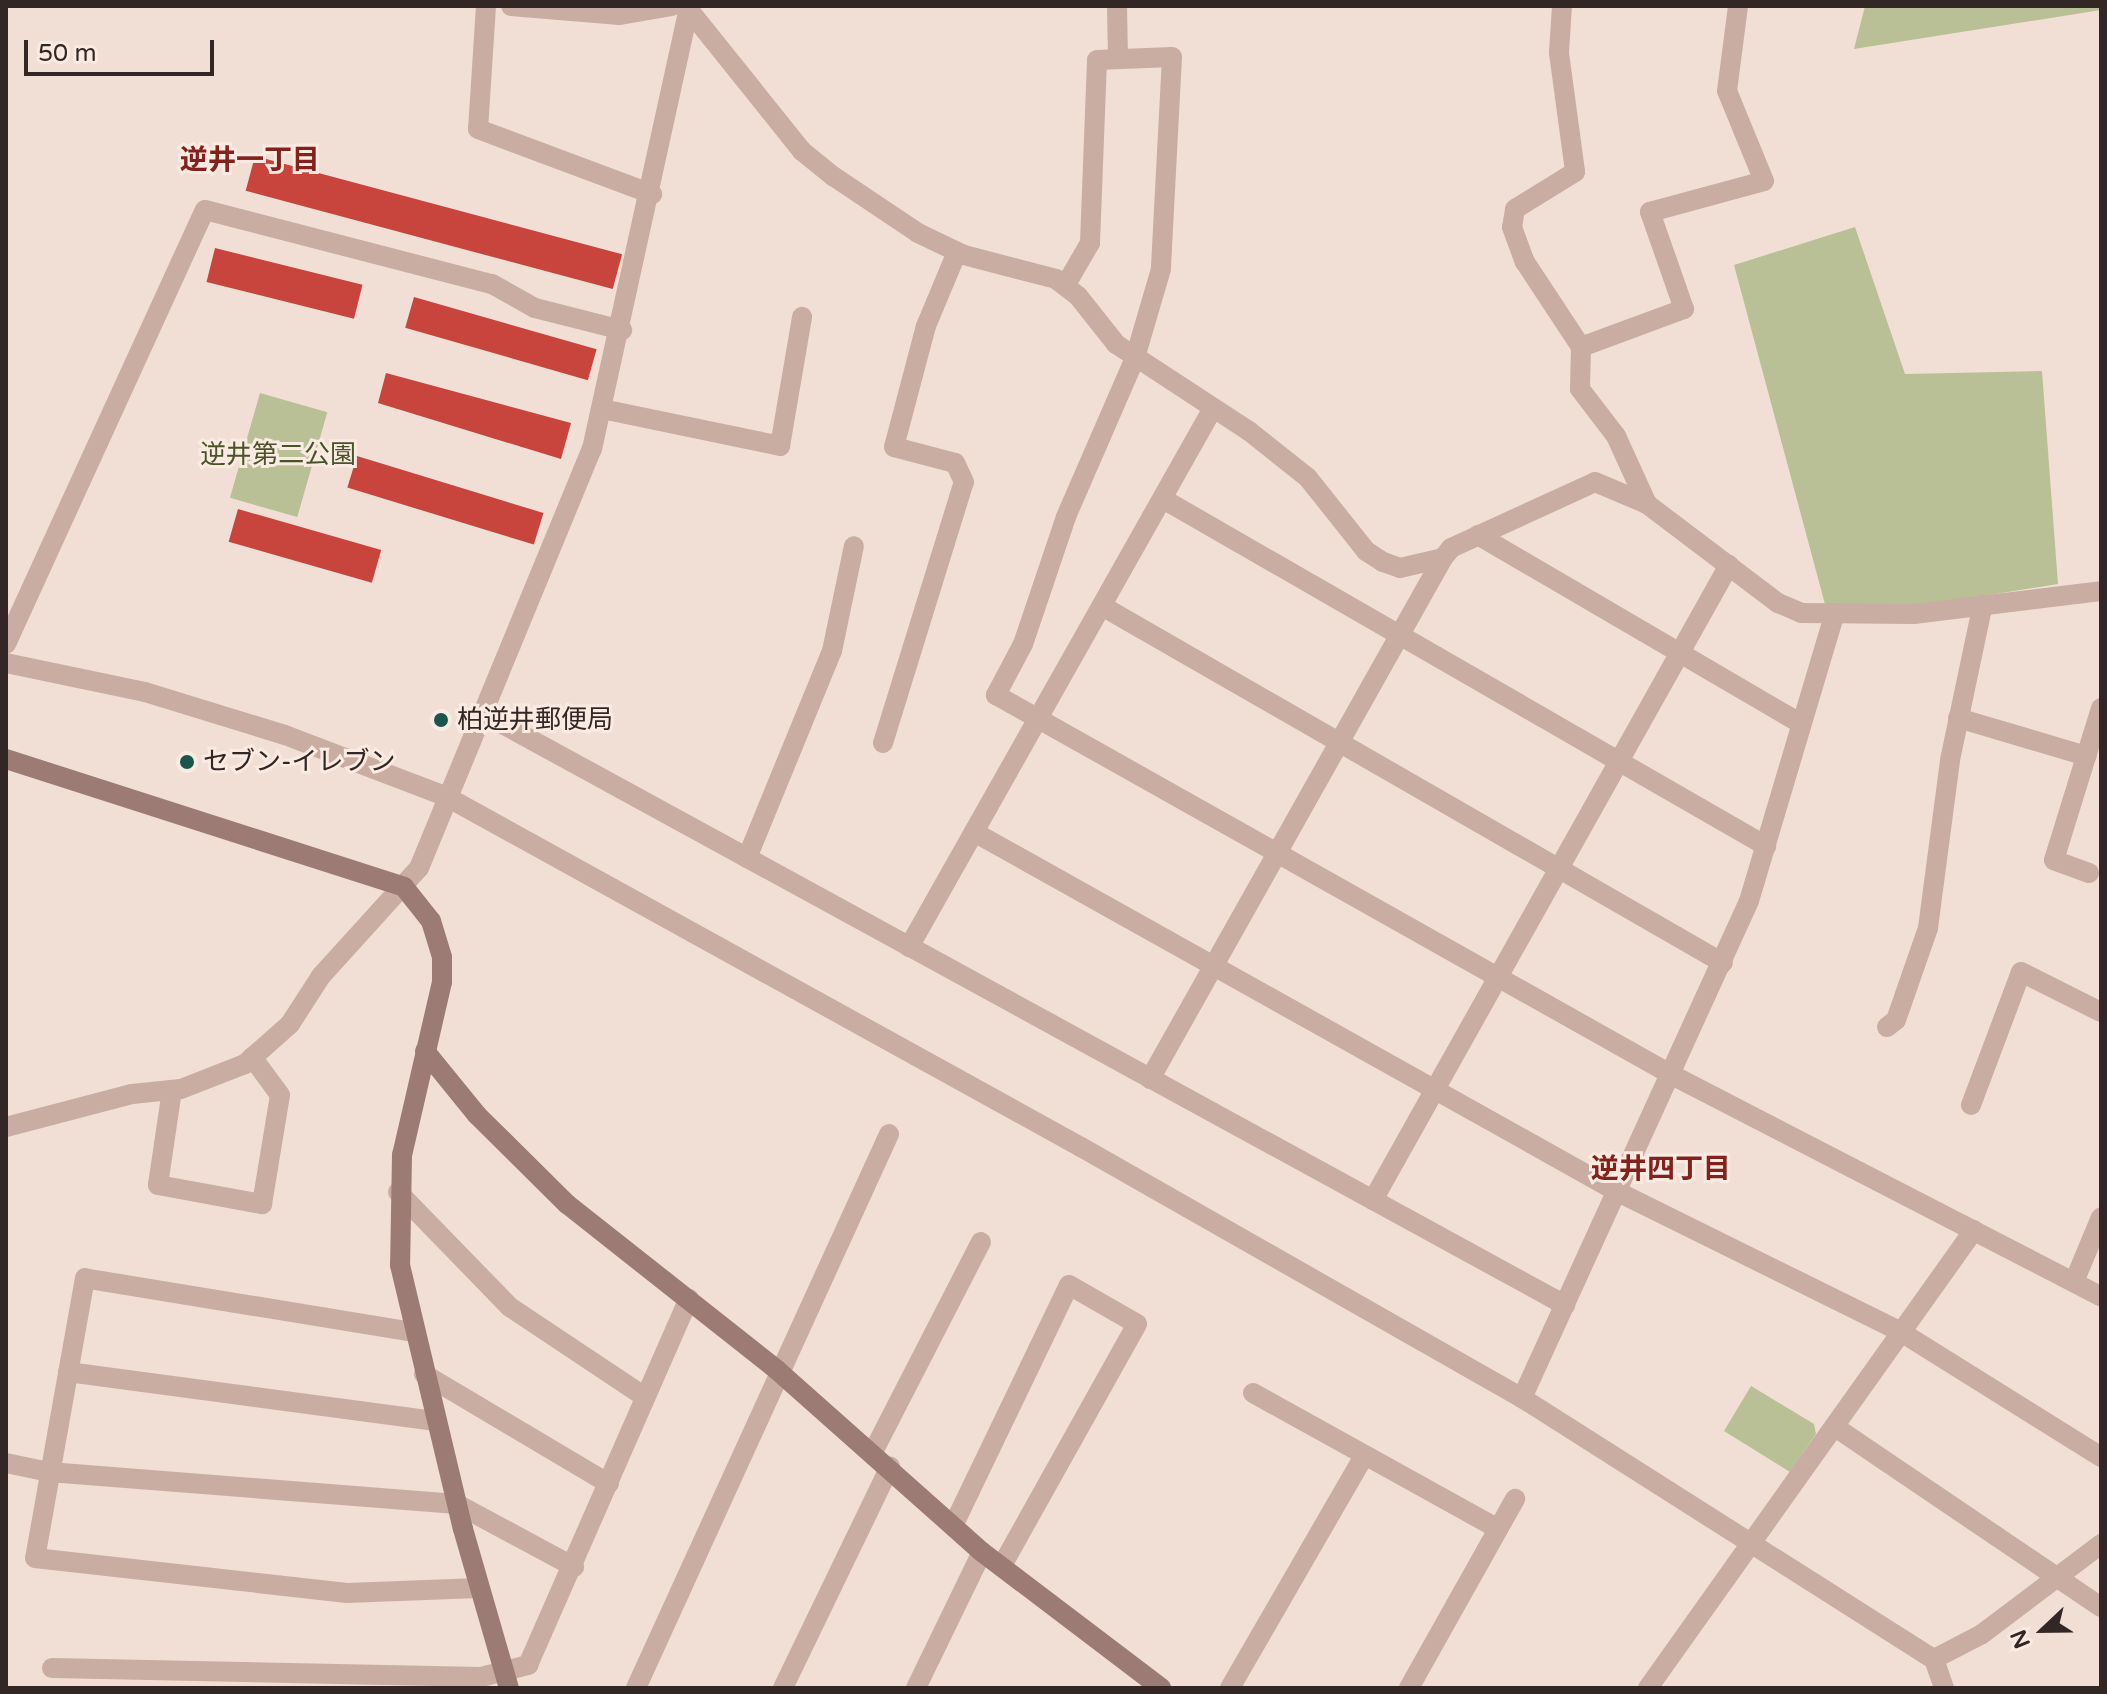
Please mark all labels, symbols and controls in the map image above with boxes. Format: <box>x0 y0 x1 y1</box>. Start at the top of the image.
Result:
scale bar <box>28 24 218 74</box>
text: 50 m <box>38 39 96 68</box>
district label: 逆井一丁目 <box>180 143 320 177</box>
park label: 逆井第二公園 <box>200 439 356 471</box>
place label: 柏逆井郵便局 <box>457 704 613 736</box>
marker: 柏逆井郵便局 <box>432 711 450 729</box>
place label: セブン-イレブン <box>203 746 396 778</box>
marker: セブン-イレブン <box>178 753 196 771</box>
district label: 逆井四丁目 <box>1591 1152 1731 1186</box>
north arrow <box>2003 1590 2083 1670</box>
text: N <box>2005 1626 2036 1652</box>

